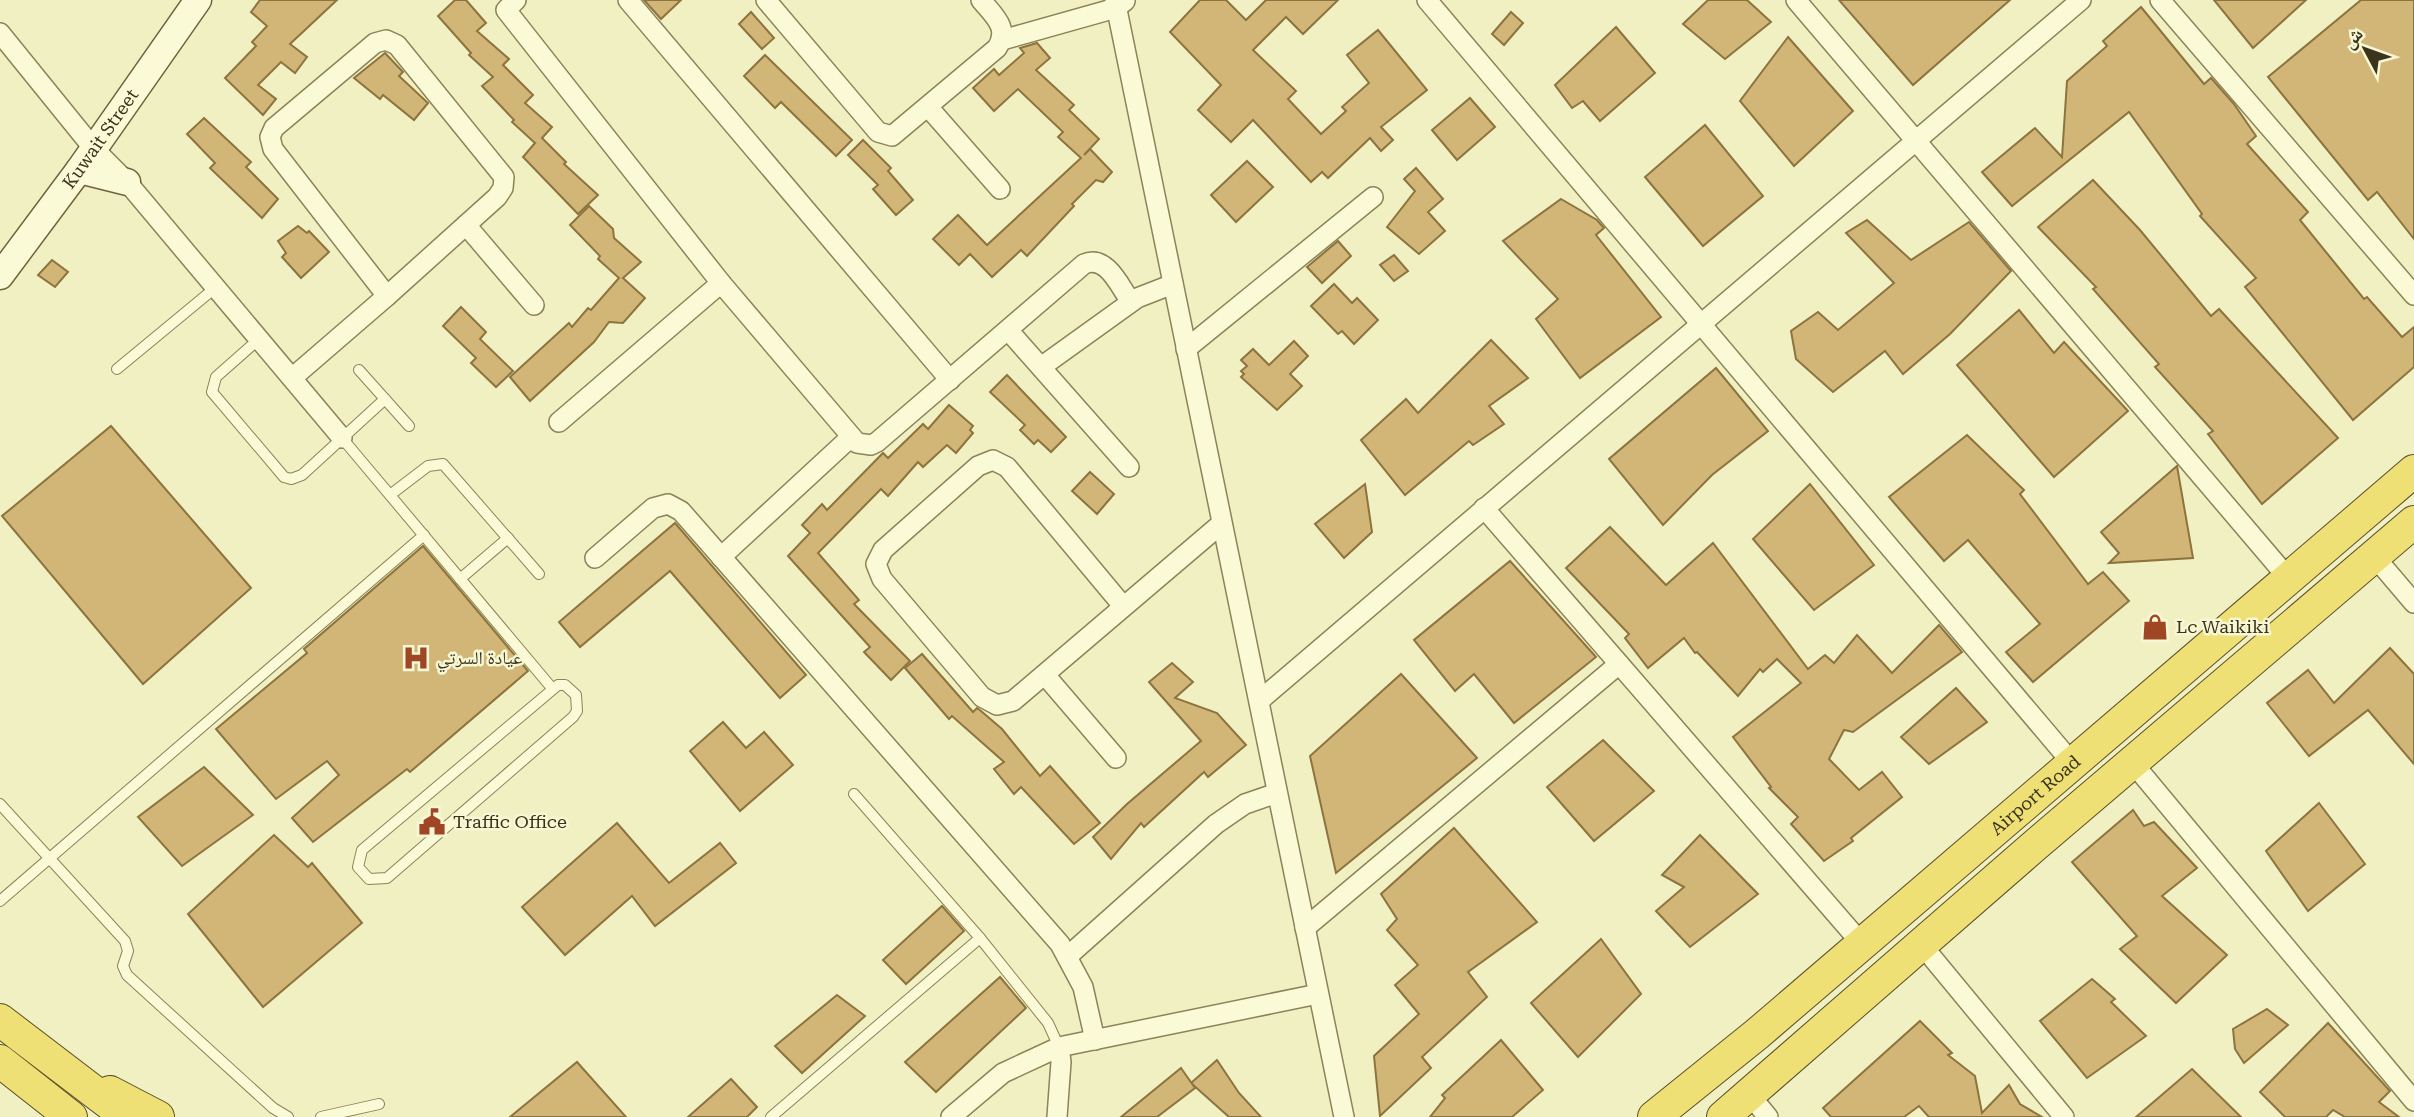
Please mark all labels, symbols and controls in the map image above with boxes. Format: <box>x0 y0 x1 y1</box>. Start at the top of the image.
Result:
north arrow <box>2330 14 2400 84</box>
text: ش <box>2337 23 2368 53</box>
street label: Kuwait Street <box>58 85 143 193</box>
shop icon: Lc Waikiki <box>2140 612 2170 642</box>
place label: Lc Waikiki <box>2176 616 2269 637</box>
hospital icon: عيادة السرتي <box>401 643 431 673</box>
place label: عيادة السرتي <box>437 647 522 673</box>
street label: Airport Road <box>1986 750 2085 839</box>
public building icon: Traffic Office <box>417 807 447 837</box>
place label: Traffic Office <box>453 811 567 832</box>

